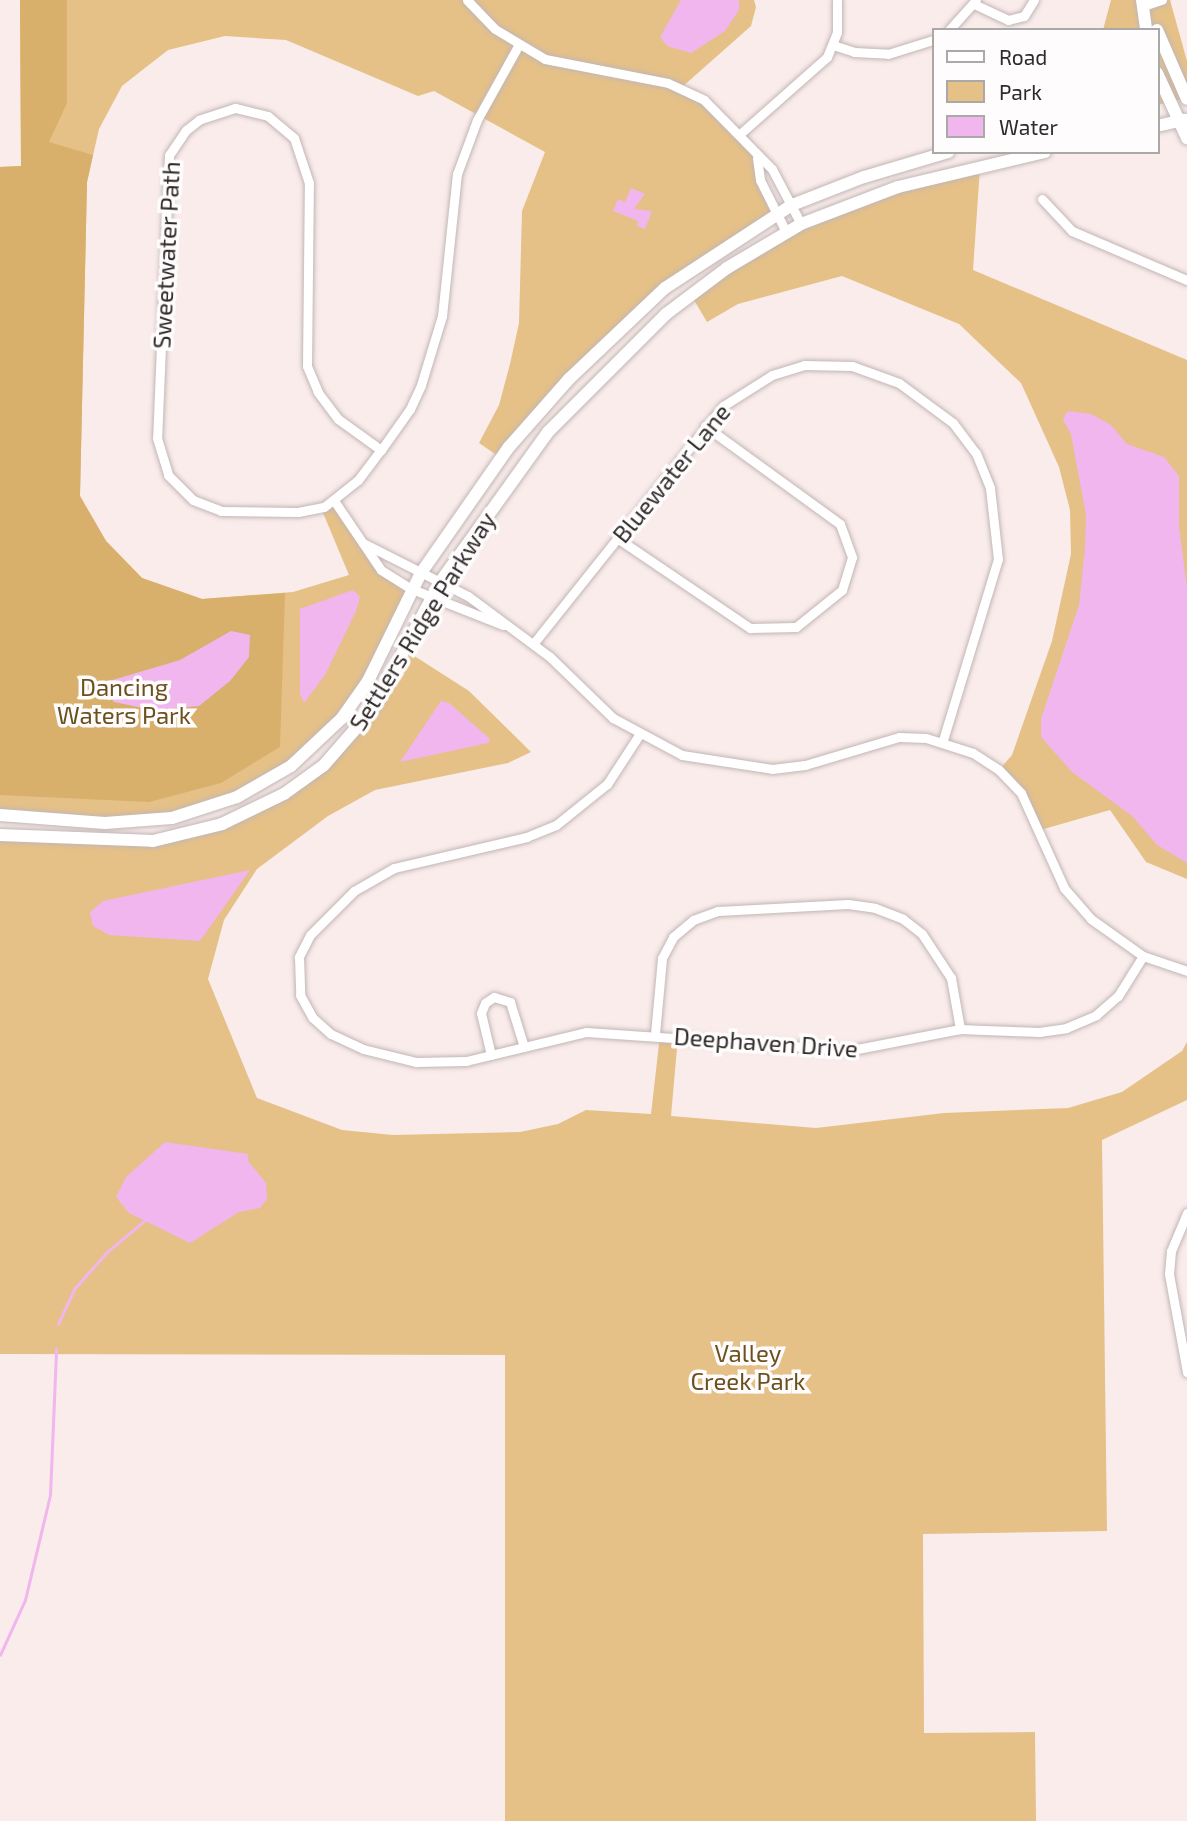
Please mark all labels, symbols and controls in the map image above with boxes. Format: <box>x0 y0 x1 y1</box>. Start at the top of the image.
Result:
legend <box>932 28 1159 154</box>
text: Road <box>999 44 1047 69</box>
text: Park <box>999 79 1042 104</box>
text: Water <box>999 114 1058 139</box>
street label: Sweetwater Path <box>147 160 185 350</box>
street label: Bluewater Lane <box>606 398 736 548</box>
street label: Settlers Ridge Parkway <box>343 506 501 736</box>
park label: Dancing Waters Park <box>57 673 191 729</box>
street label: Deephaven Drive <box>673 1021 859 1063</box>
park label: Valley Creek Park <box>690 1339 806 1395</box>

